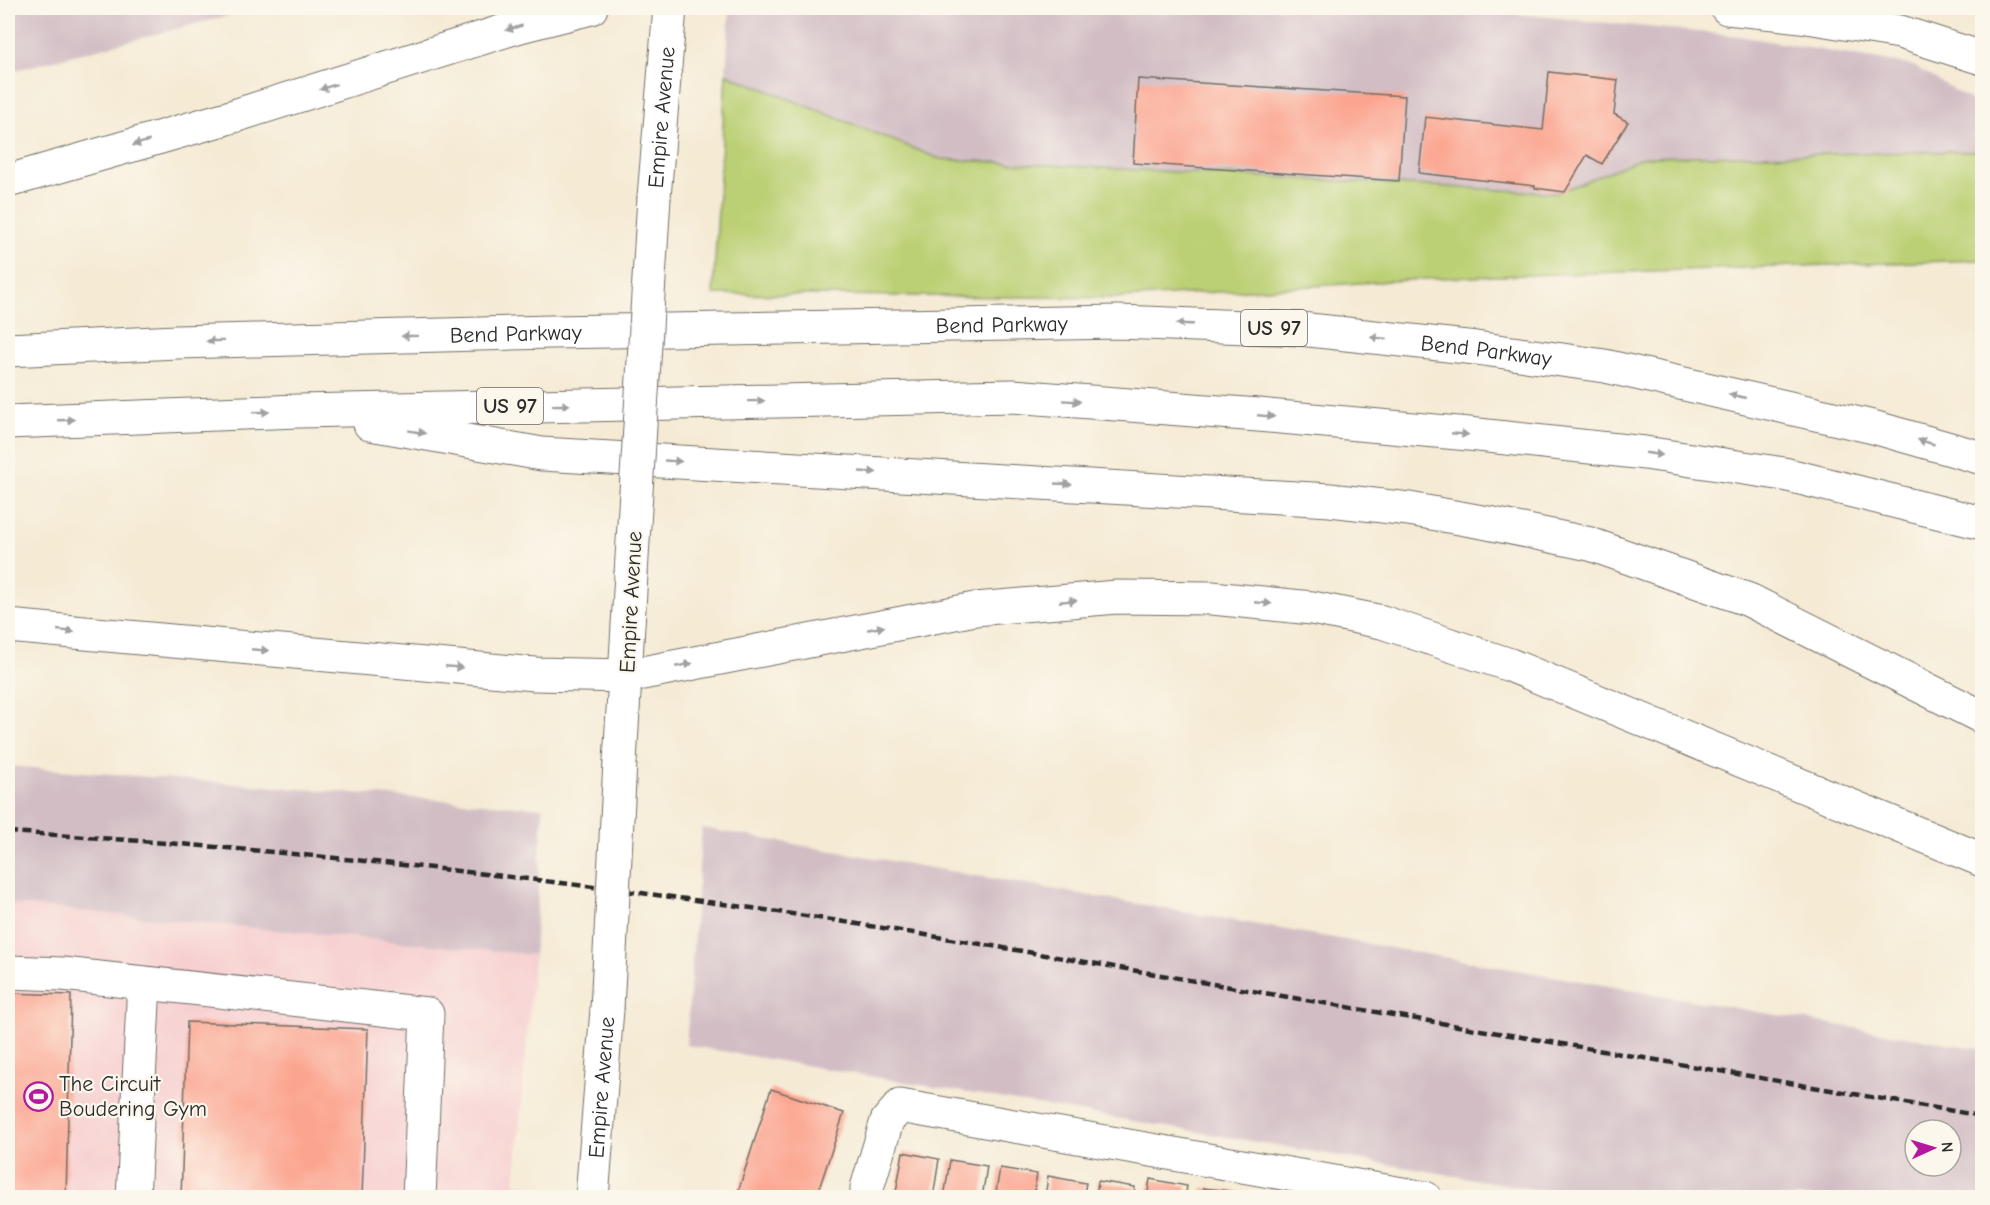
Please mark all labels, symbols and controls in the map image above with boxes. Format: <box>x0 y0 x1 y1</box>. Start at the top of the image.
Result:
one-way arrow <box>505 24 523 33</box>
street label: Empire Avenue <box>643 46 681 189</box>
one-way arrow <box>319 83 337 92</box>
one-way arrow <box>132 139 150 148</box>
road number: US 97 <box>1241 310 1307 346</box>
street label: Bend Parkway <box>935 311 1068 339</box>
street label: Bend Parkway <box>449 319 582 349</box>
one-way arrow <box>1175 320 1194 329</box>
street label: Bend Parkway <box>1419 330 1554 372</box>
one-way arrow <box>400 331 419 341</box>
one-way arrow <box>1369 333 1388 342</box>
one-way arrow <box>205 336 224 346</box>
road number: US 97 <box>477 388 543 424</box>
one-way arrow <box>1727 391 1746 400</box>
one-way arrow <box>746 396 765 406</box>
one-way arrow <box>1062 396 1081 406</box>
one-way arrow <box>551 400 570 410</box>
one-way arrow <box>251 408 270 417</box>
one-way arrow <box>1257 411 1276 421</box>
one-way arrow <box>56 415 75 424</box>
one-way arrow <box>408 428 427 437</box>
one-way arrow <box>1451 429 1470 439</box>
one-way arrow <box>1917 437 1935 446</box>
one-way arrow <box>1645 450 1664 459</box>
one-way arrow <box>664 457 683 466</box>
one-way arrow <box>858 468 877 477</box>
one-way arrow <box>1053 479 1072 488</box>
street label: Empire Avenue <box>614 531 648 674</box>
one-way arrow <box>1059 596 1078 606</box>
one-way arrow <box>1254 598 1273 608</box>
one-way arrow <box>866 623 885 632</box>
one-way arrow <box>56 626 75 636</box>
one-way arrow <box>250 645 269 655</box>
one-way arrow <box>675 660 694 669</box>
one-way arrow <box>445 662 464 672</box>
street label: Empire Avenue <box>583 1016 620 1159</box>
place label: The Circuit Boudering Gym <box>59 1071 207 1122</box>
sports icon: The Circuit Boudering Gym <box>22 1080 54 1112</box>
north arrow <box>1903 1118 1963 1178</box>
text: N <box>1938 1141 1956 1153</box>

